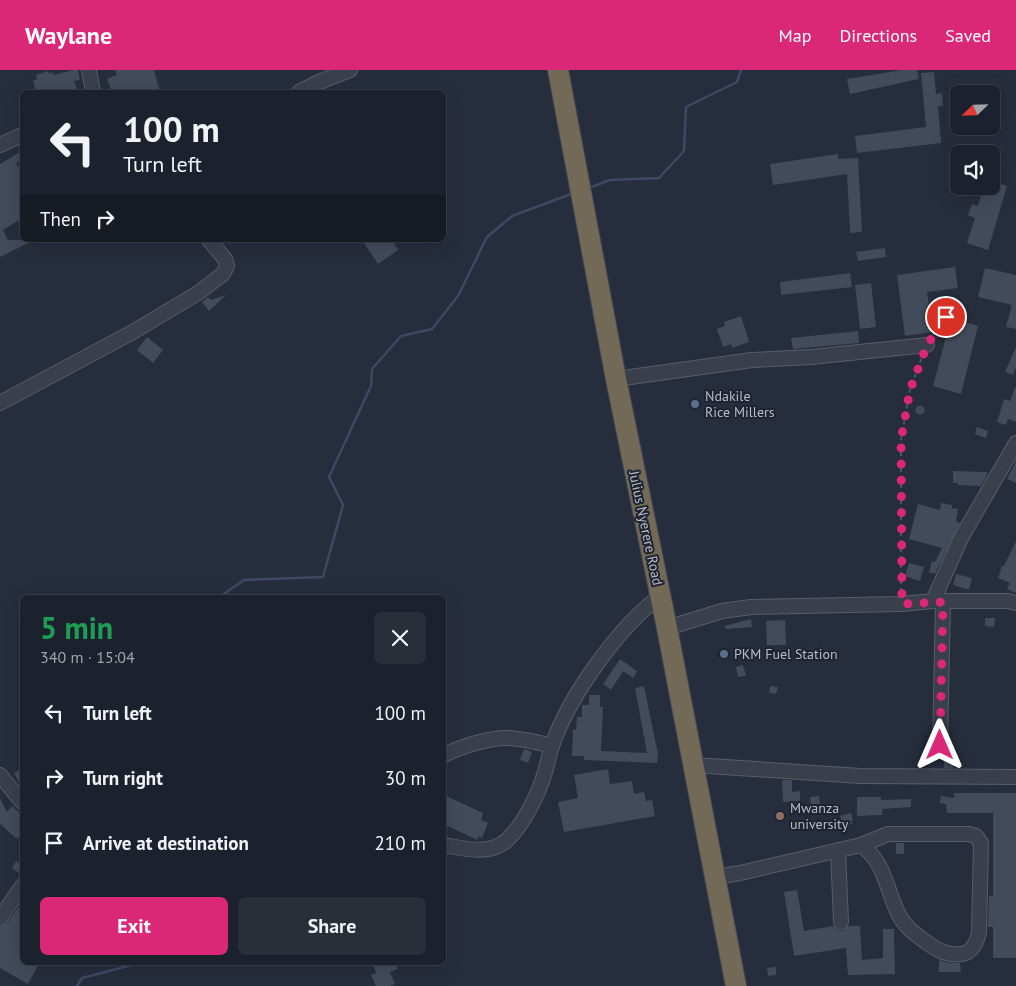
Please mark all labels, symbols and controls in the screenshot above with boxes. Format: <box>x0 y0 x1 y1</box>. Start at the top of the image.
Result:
text: Waylane <box>25 20 112 51</box>
text: Map <box>779 24 811 47</box>
text: Directions <box>839 24 917 47</box>
text: Saved <box>945 24 991 47</box>
north arrow <box>950 85 1000 135</box>
map controls <box>950 85 1000 195</box>
text: 100 m <box>123 106 220 152</box>
icon: left <box>40 110 105 175</box>
button: sound <box>950 145 1000 195</box>
text: Turn left <box>123 150 202 178</box>
icon: right <box>91 205 119 233</box>
text: Then <box>40 207 81 231</box>
pin <box>925 296 967 338</box>
icon: arrive <box>932 303 960 331</box>
place label: Ndakile Rice Millers <box>705 387 775 421</box>
marker: Ndakile Rice Millers <box>689 398 701 410</box>
street label: Julius Nyerere Road <box>625 468 667 587</box>
text: 5 min <box>40 608 113 647</box>
button: close <box>374 612 426 664</box>
place label: PKM Fuel Station <box>734 645 838 663</box>
text: 340 m · 15:04 <box>40 647 135 667</box>
marker: PKM Fuel Station <box>718 648 730 660</box>
icon: left <box>40 699 68 727</box>
text: Turn left <box>83 701 152 725</box>
text: 100 m <box>374 701 426 725</box>
position arrow <box>913 718 965 770</box>
icon: right <box>40 764 68 792</box>
text: Turn right <box>83 766 163 790</box>
text: 30 m <box>385 766 426 790</box>
place label: Mwanza university <box>790 799 849 833</box>
marker: Mwanza university <box>774 810 786 822</box>
icon: arrive <box>40 829 68 857</box>
text: Arrive at destination <box>83 831 249 855</box>
text: 210 m <box>374 831 426 855</box>
button: Exit <box>40 897 228 955</box>
button: Share <box>238 897 426 955</box>

